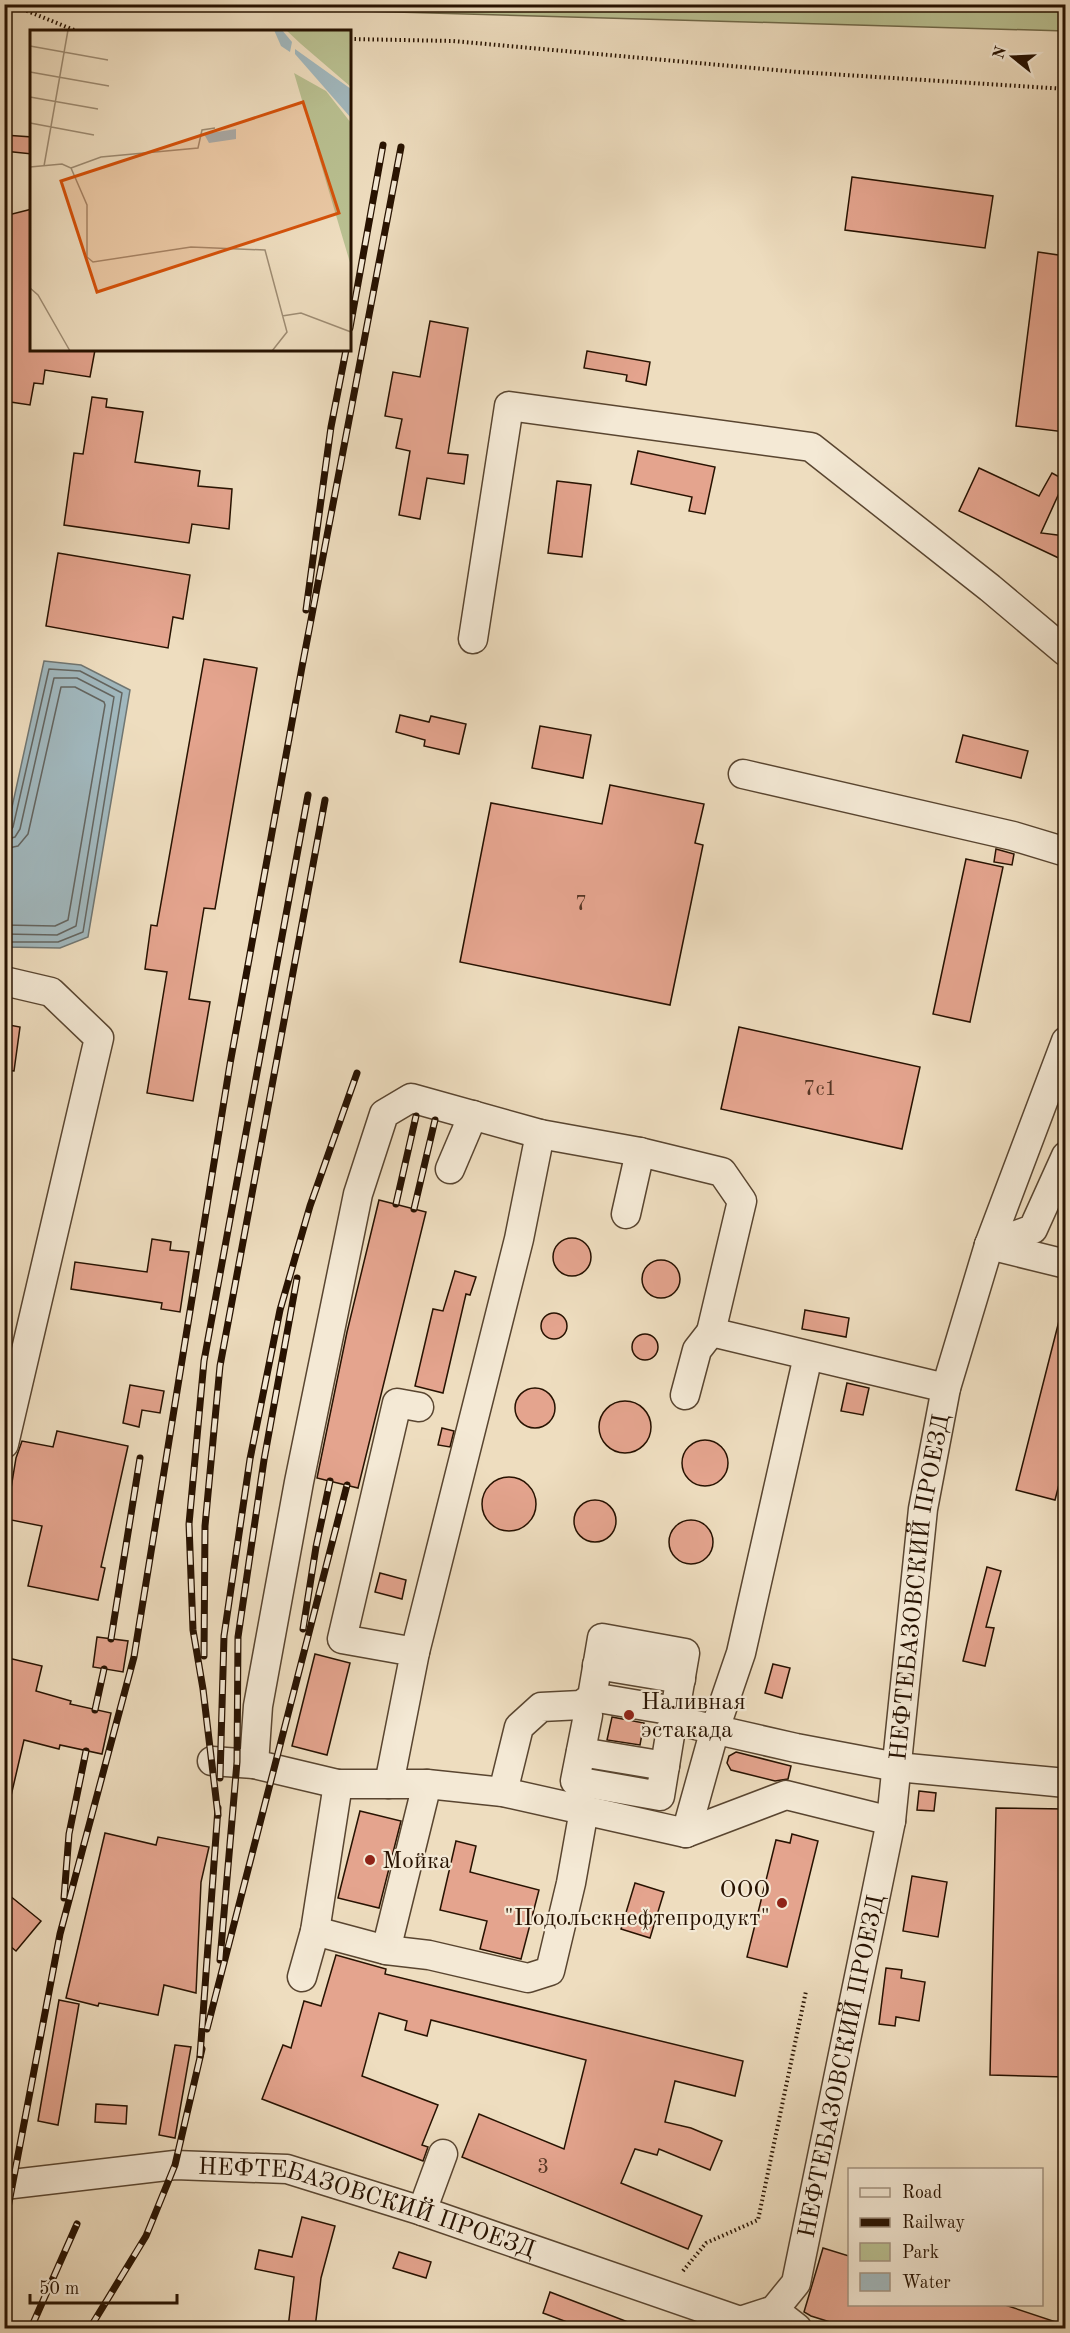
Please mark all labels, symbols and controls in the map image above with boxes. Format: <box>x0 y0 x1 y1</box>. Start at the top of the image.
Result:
north arrow <box>983 27 1043 87</box>
inset map <box>30 30 351 351</box>
text: N <box>991 44 1010 61</box>
house number: 7 <box>575 894 587 915</box>
house number: 7с1 <box>803 1079 837 1100</box>
street label: НЕФТЕБАЗОВСКИЙ ПРОЕЗД <box>887 1412 955 1762</box>
place label: Наливная эстакада <box>641 1691 746 1743</box>
marker: Наливная эстакада <box>622 1708 636 1722</box>
place label: Мойка <box>382 1850 451 1874</box>
marker: Мойка <box>363 1853 377 1867</box>
place label: ООО "Подольскнефтепродукт" <box>504 1879 770 1931</box>
street label: НЕФТЕБАЗОВСКИЙ ПРОЕЗД <box>796 1893 889 2240</box>
marker: ООО "Подольскнефтепродукт" <box>775 1896 789 1910</box>
street label: НЕФТЕБАЗОВСКИЙ ПРОЕЗД <box>198 2156 538 2263</box>
house number: 3 <box>537 2157 549 2178</box>
legend <box>848 2168 1043 2306</box>
text: Road <box>902 2184 942 2202</box>
text: Railway <box>902 2214 965 2232</box>
text: Park <box>902 2244 939 2262</box>
scale bar <box>30 2267 177 2305</box>
text: Water <box>902 2274 951 2292</box>
text: 50 m <box>39 2280 79 2298</box>

